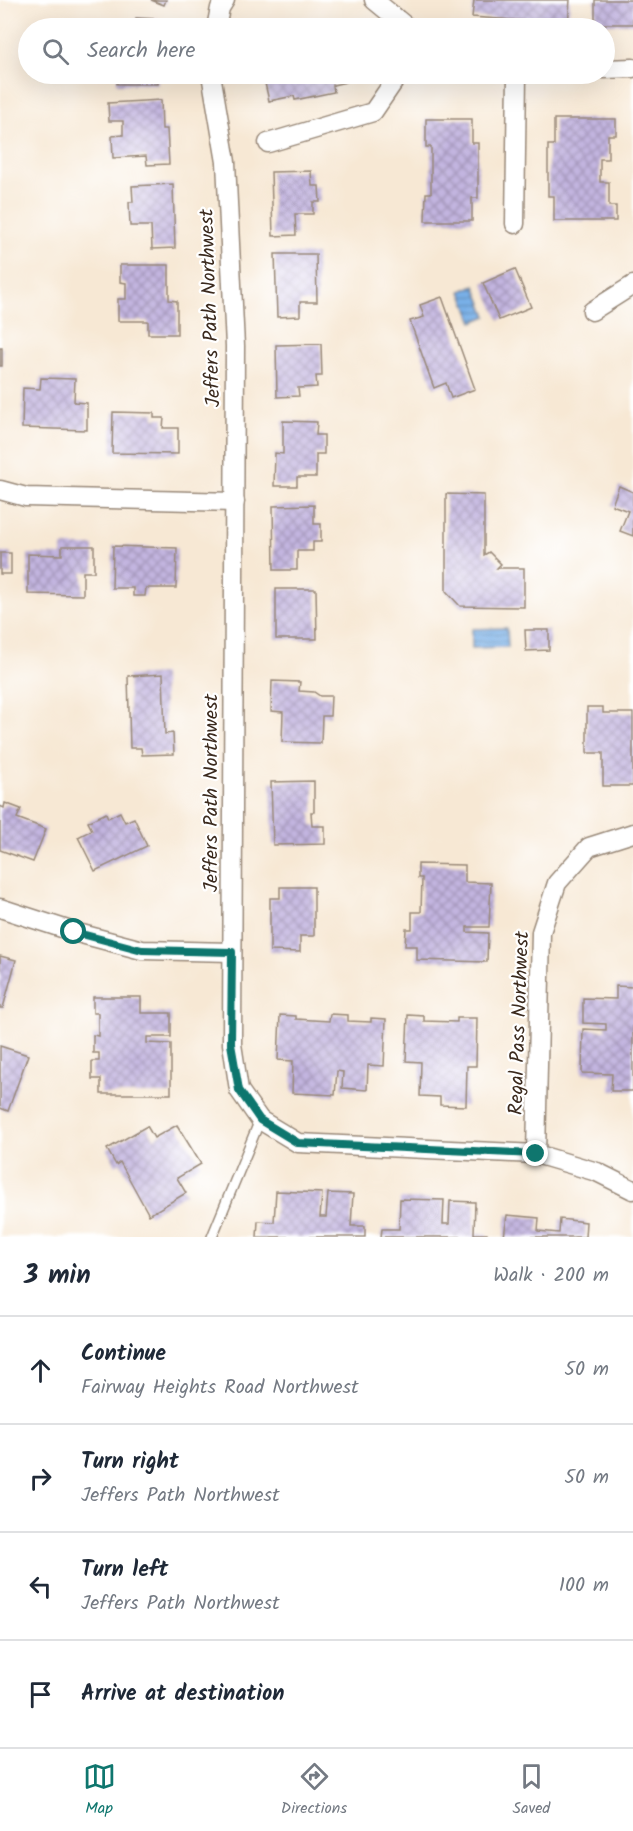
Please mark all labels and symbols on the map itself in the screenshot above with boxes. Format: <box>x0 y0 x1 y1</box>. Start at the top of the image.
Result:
street label: Jeffers Path Northwest <box>192 208 230 408</box>
street label: Jeffers Path Northwest <box>196 693 228 892</box>
route start <box>60 918 86 944</box>
street label: Regal Pass Northwest <box>501 930 539 1116</box>
route end <box>522 1140 548 1166</box>

